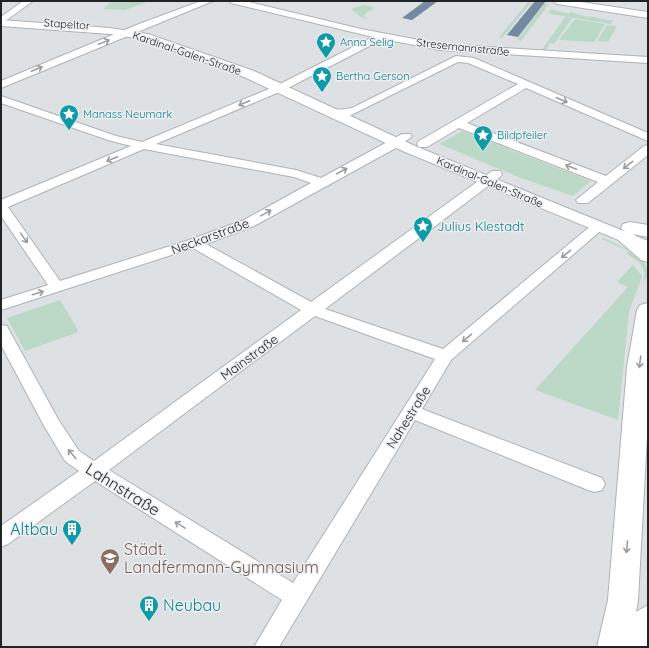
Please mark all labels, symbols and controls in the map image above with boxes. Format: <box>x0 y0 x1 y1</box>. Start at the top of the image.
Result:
street label: Stapeltor <box>43 15 91 33</box>
street label: Kardinal-Galen-Straße <box>131 28 243 78</box>
place icon: Anna Selig <box>315 31 337 59</box>
place label: Anna Selig <box>340 35 394 49</box>
street label: Stresemannstraße <box>416 35 510 59</box>
one-way arrow <box>97 38 109 45</box>
one-way arrow <box>31 65 43 73</box>
place icon: Bertha Gerson <box>311 65 333 93</box>
place label: Bertha Gerson <box>336 69 410 83</box>
one-way arrow <box>556 96 568 104</box>
one-way arrow <box>239 100 251 108</box>
place icon: Manass Neumark <box>58 103 80 131</box>
place label: Manass Neumark <box>83 107 173 121</box>
place icon: Bildpfeiler <box>472 124 494 152</box>
place label: Bildpfeiler <box>497 128 548 142</box>
street label: Kardinal-Galen-Straße <box>435 153 545 211</box>
one-way arrow <box>106 156 118 163</box>
one-way arrow <box>622 160 633 169</box>
one-way arrow <box>565 162 577 170</box>
one-way arrow <box>336 167 348 174</box>
one-way arrow <box>260 209 272 217</box>
street label: Neckarstraße <box>169 214 251 258</box>
place icon: Julius Klestadt <box>412 215 434 243</box>
place label: Julius Klestadt <box>437 218 524 234</box>
one-way arrow <box>20 232 28 243</box>
one-way arrow <box>561 250 571 259</box>
one-way arrow <box>31 289 44 296</box>
street label: Mainstraße <box>217 331 281 383</box>
one-way arrow <box>461 334 472 343</box>
one-way arrow <box>636 355 644 368</box>
street label: Nahestraße <box>383 383 433 451</box>
one-way arrow <box>68 448 76 459</box>
street label: Lahnstraße <box>82 458 164 520</box>
building icon: Altbau <box>61 518 83 546</box>
place label: Altbau <box>10 519 58 539</box>
one-way arrow <box>174 520 186 528</box>
place label: Städt. Landfermann-Gymnasium <box>124 539 319 577</box>
one-way arrow <box>623 540 631 553</box>
school or university icon: Städt. Landfermann-Gymnasium <box>99 547 121 575</box>
building icon: Neubau <box>138 594 160 622</box>
place label: Neubau <box>163 595 221 615</box>

